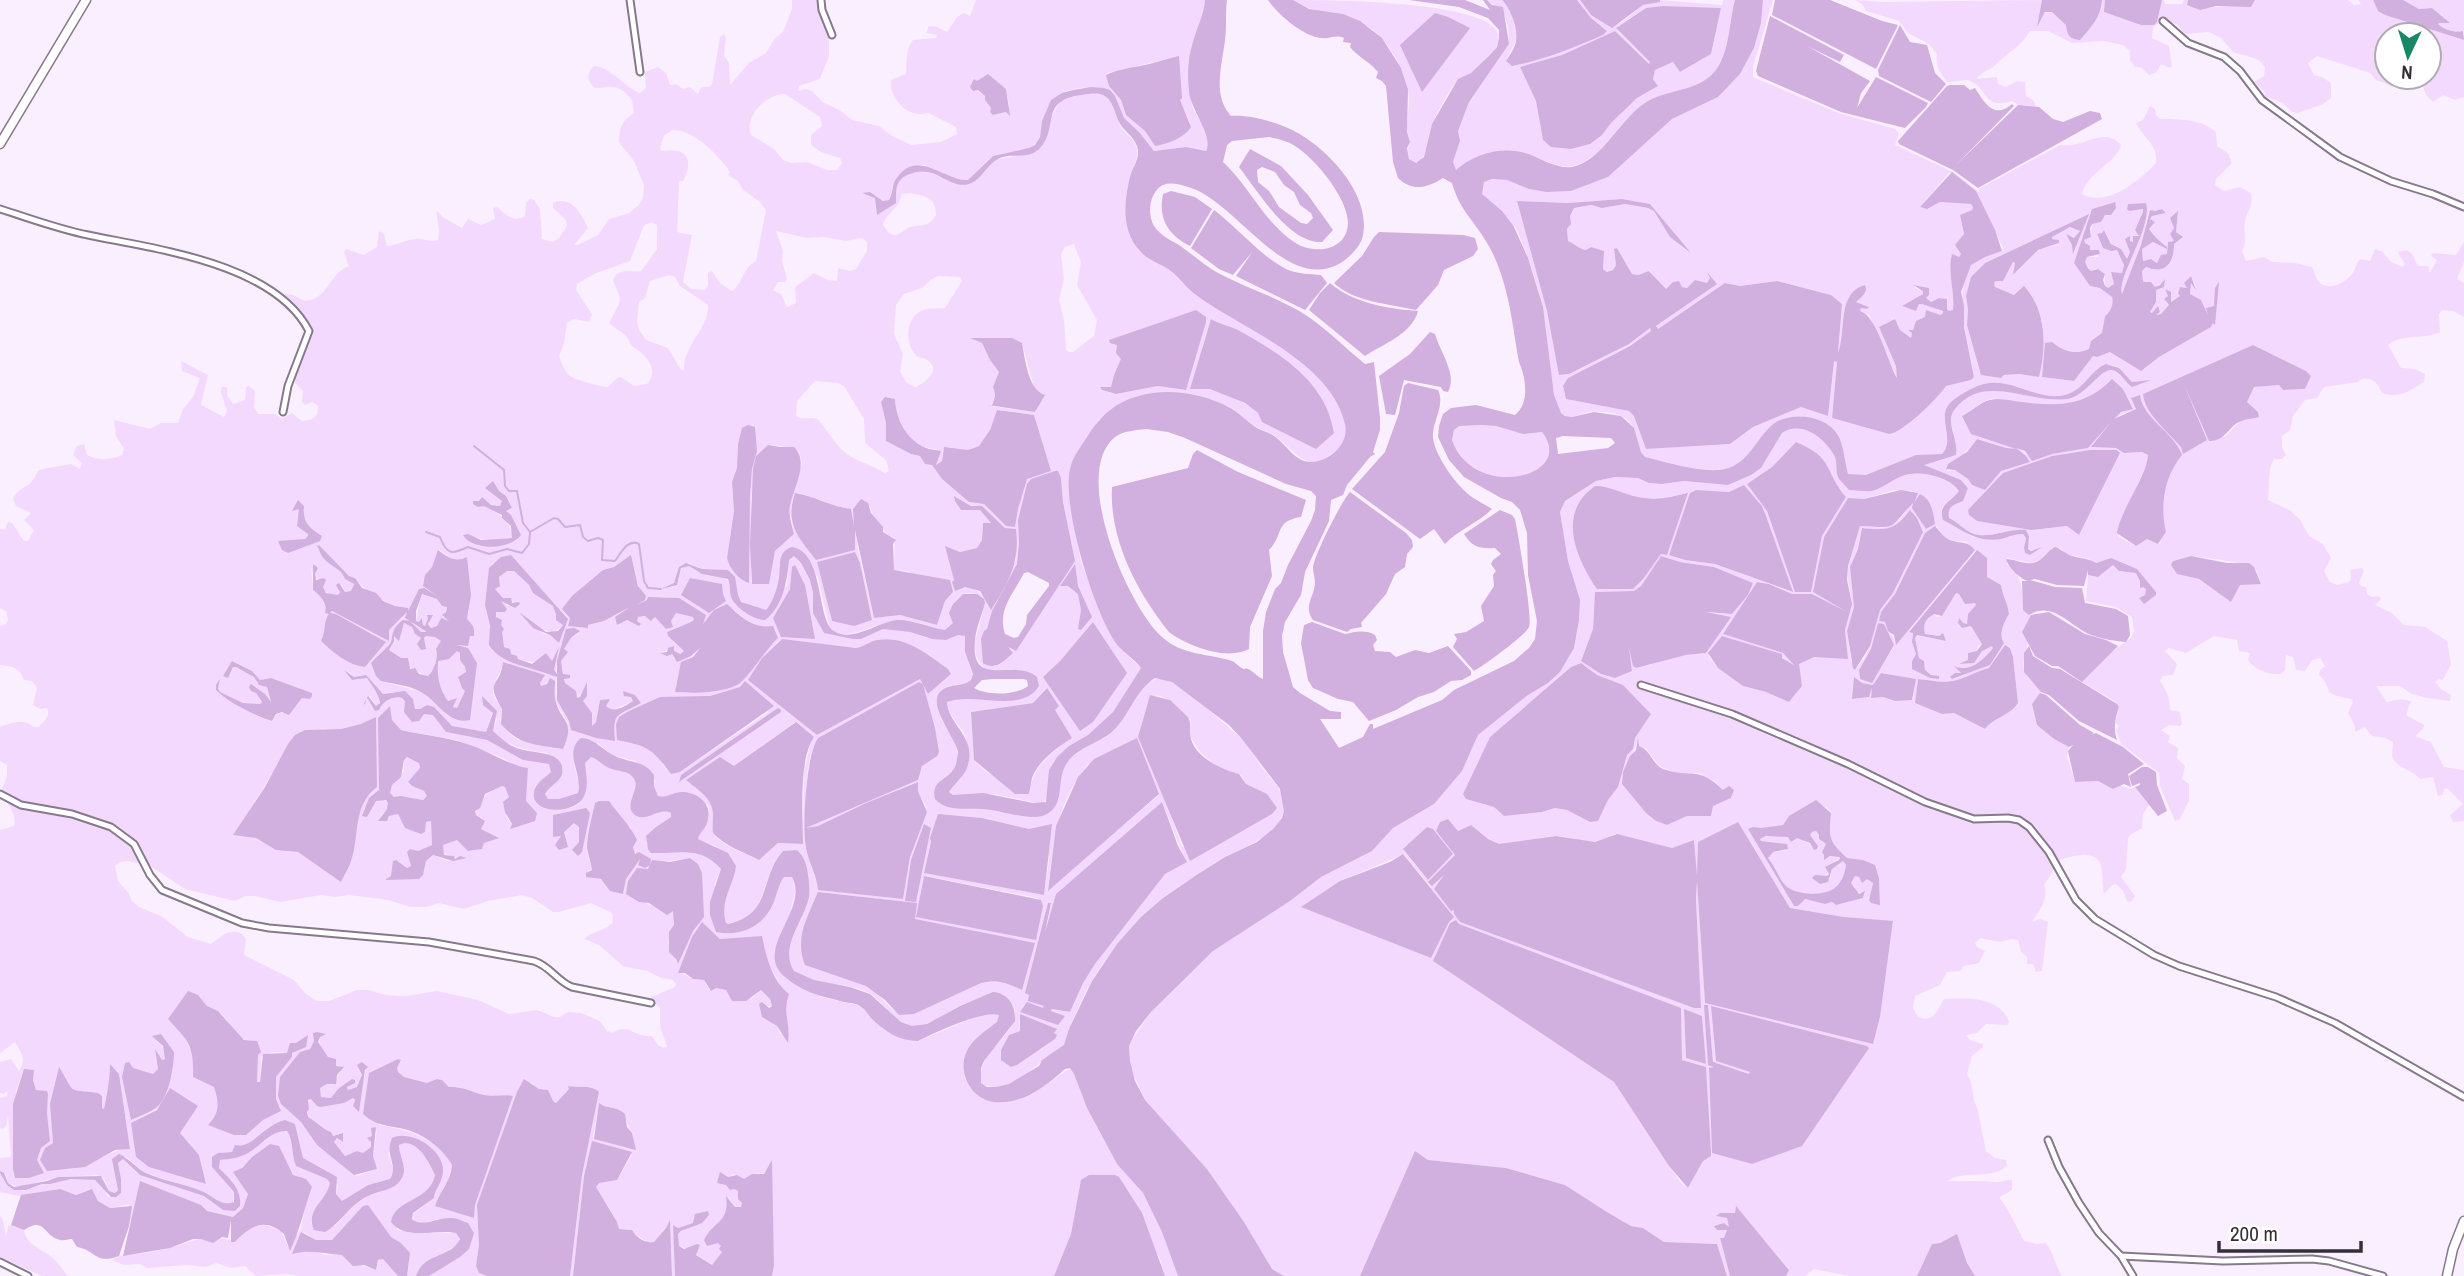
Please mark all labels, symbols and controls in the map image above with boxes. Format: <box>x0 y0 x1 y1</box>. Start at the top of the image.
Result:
north arrow <box>2373 21 2443 91</box>
text: N <box>2400 60 2413 86</box>
scale bar <box>2219 1210 2361 1254</box>
text: 200 m <box>2230 1219 2278 1248</box>

